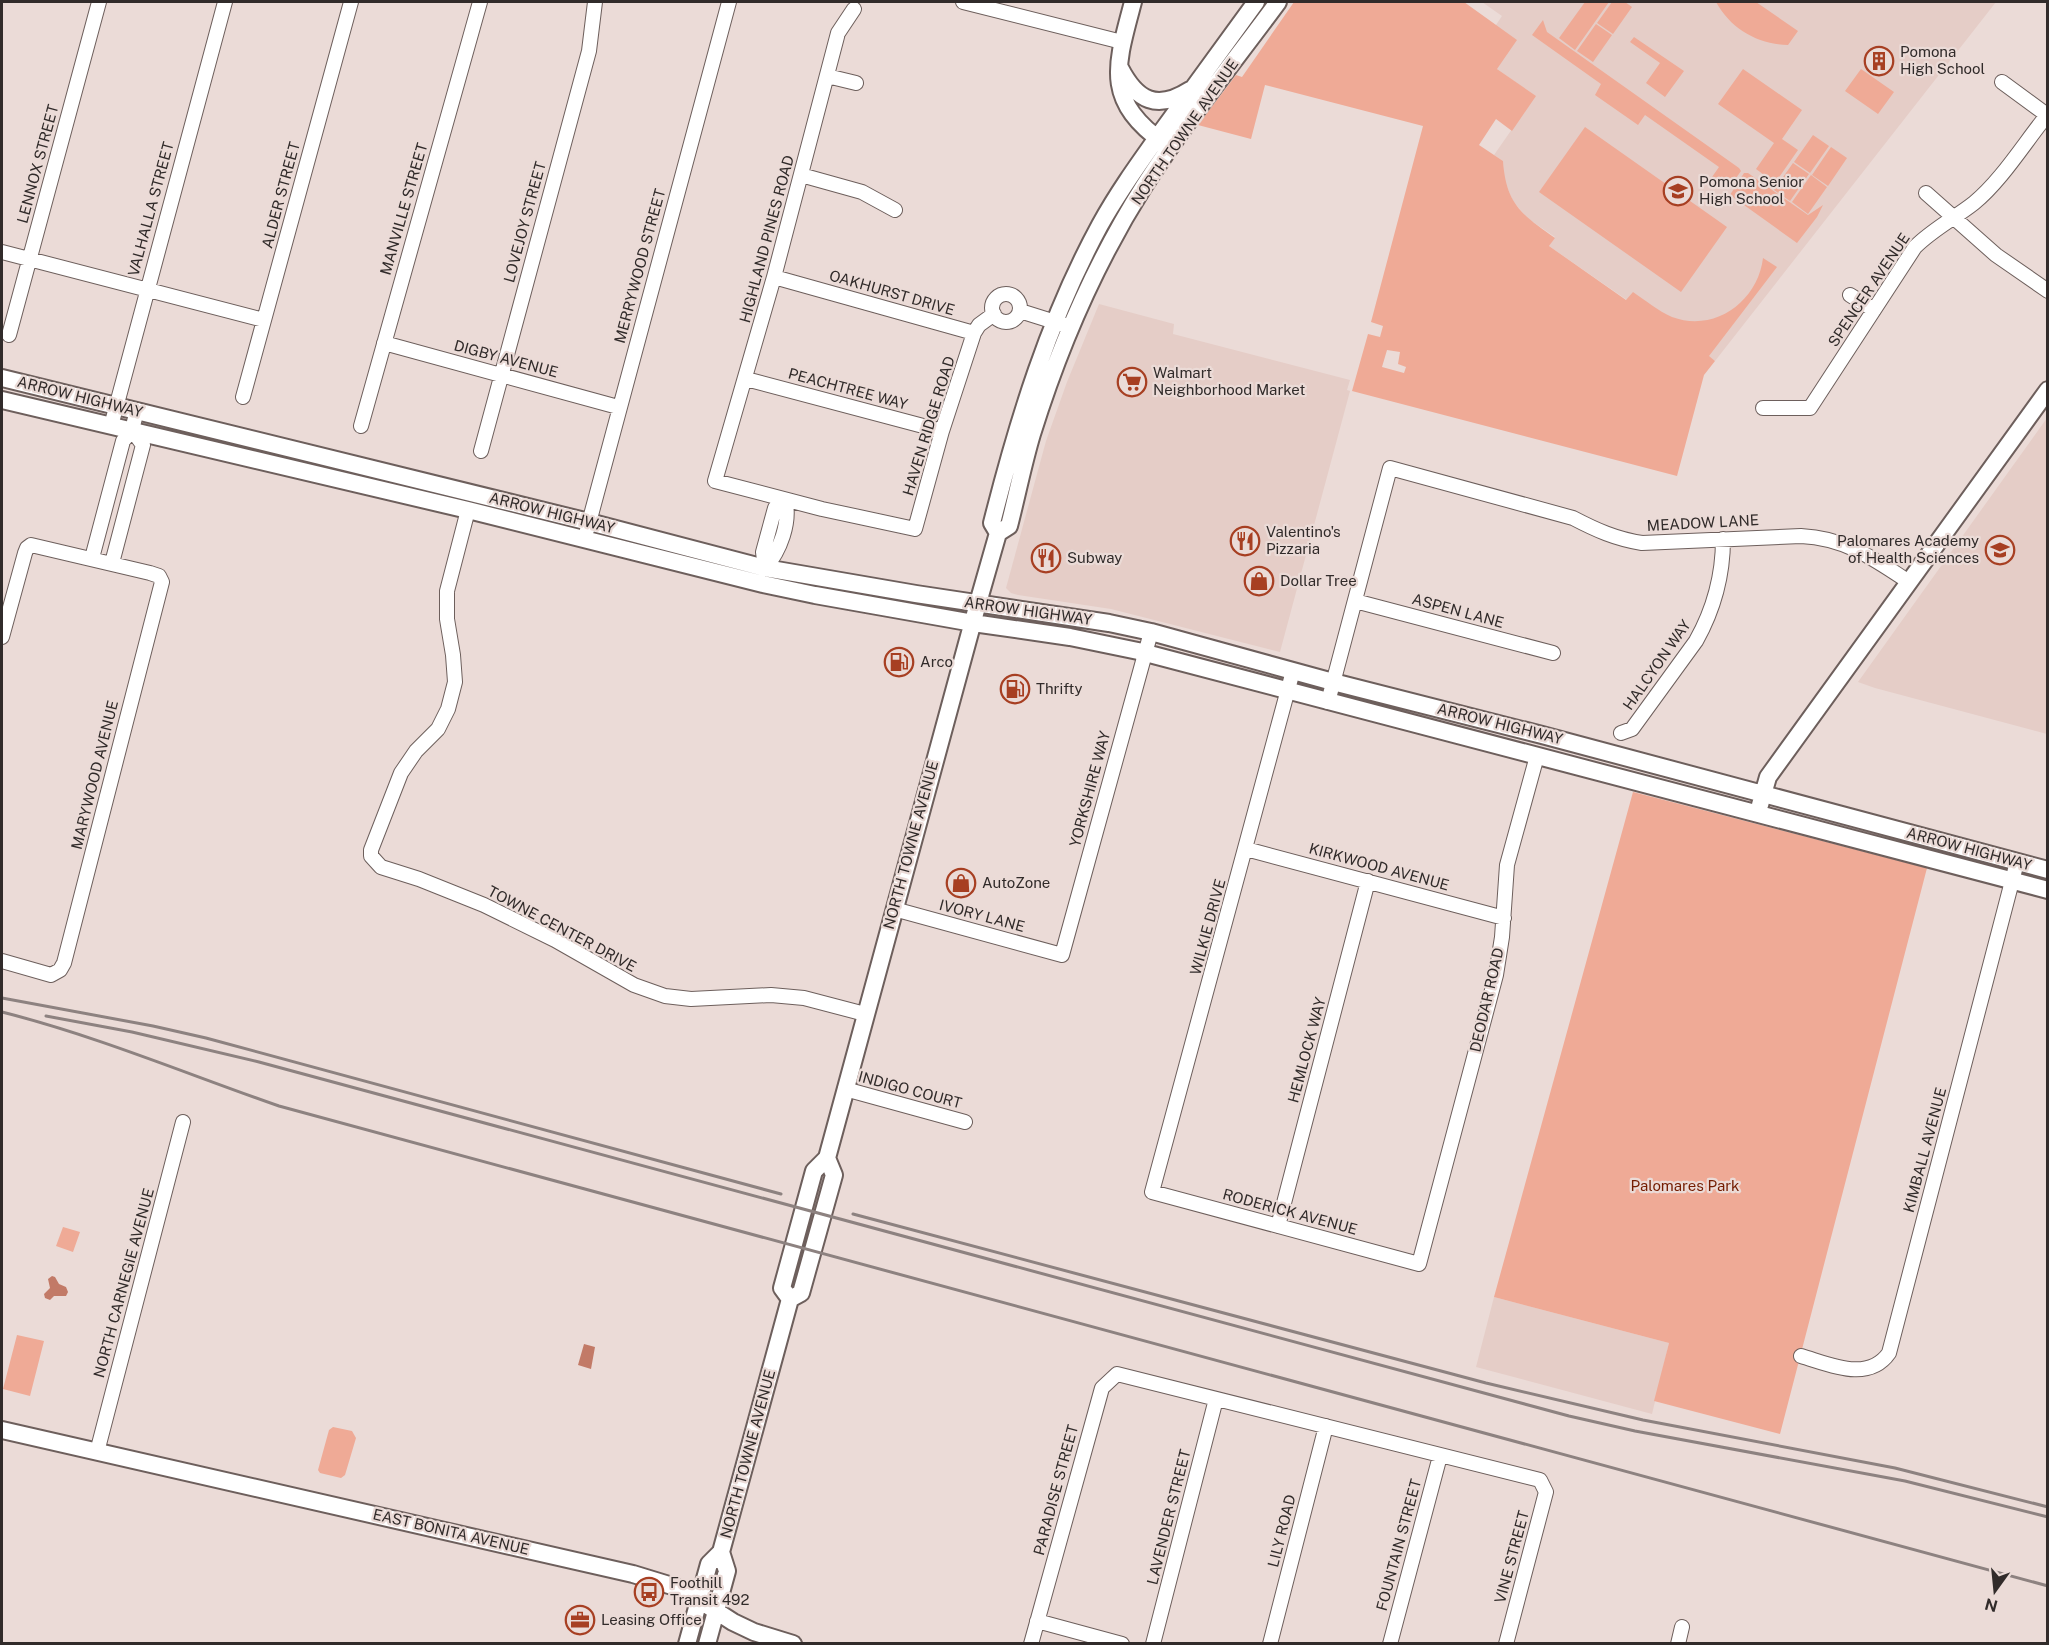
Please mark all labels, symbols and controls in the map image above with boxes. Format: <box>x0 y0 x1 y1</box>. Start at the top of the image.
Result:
place label: Pomona High School <box>1900 43 1985 77</box>
building icon: Pomona High School <box>1863 45 1895 77</box>
street label: NORTH TOWNE AVENUE <box>1128 56 1241 208</box>
street label: LENNOX STREET <box>13 103 62 225</box>
street label: VALHALLA STREET <box>124 140 177 278</box>
street label: ALDER STREET <box>258 140 303 250</box>
street label: MANVILLE STREET <box>377 141 431 277</box>
street label: HIGHLAND PINES ROAD <box>736 153 797 325</box>
street label: LOVEJOY STREET <box>500 159 549 284</box>
place label: Pomona Senior High School <box>1699 173 1804 207</box>
school or university icon: Pomona Senior High School <box>1662 175 1694 207</box>
street label: MERRYWOOD STREET <box>611 187 668 345</box>
street label: SPENCER AVENUE <box>1824 230 1913 350</box>
street label: OAKHURST DRIVE <box>827 266 957 319</box>
street label: DIGBY AVENUE <box>452 336 560 381</box>
street label: HAVEN RIDGE ROAD <box>899 354 958 498</box>
street label: PEACHTREE WAY <box>787 364 910 413</box>
place label: Walmart Neighborhood Market <box>1153 364 1305 398</box>
supermarket icon: Walmart Neighborhood Market <box>1116 366 1148 398</box>
street label: ARROW HIGHWAY <box>15 373 145 420</box>
street label: ARROW HIGHWAY <box>487 489 617 536</box>
street label: MEADOW LANE <box>1646 511 1760 534</box>
place label: Valentino's Pizzaria <box>1266 523 1341 557</box>
restaurant icon: Valentino's Pizzaria <box>1229 525 1261 557</box>
place label: Palomares Academy of Health Sciences <box>1837 532 1979 566</box>
school or university icon: Palomares Academy of Health Sciences <box>1984 534 2016 566</box>
restaurant icon: Subway <box>1030 542 1062 574</box>
place label: Subway <box>1067 549 1122 566</box>
shop icon: Dollar Tree <box>1243 565 1275 597</box>
place label: Dollar Tree <box>1280 572 1357 589</box>
street label: ASPEN LANE <box>1410 590 1506 631</box>
street label: ARROW HIGHWAY <box>963 593 1093 628</box>
street label: HALCYON WAY <box>1619 616 1694 713</box>
fuel station icon: Arco <box>883 646 915 678</box>
place label: Arco <box>920 653 953 670</box>
fuel station icon: Thrifty <box>999 673 1031 705</box>
place label: Thrifty <box>1036 680 1082 697</box>
street label: MARYWOOD AVENUE <box>68 699 121 851</box>
street label: ARROW HIGHWAY <box>1435 700 1565 747</box>
street label: YORKSHIRE WAY <box>1066 729 1113 849</box>
street label: NORTH TOWNE AVENUE <box>880 759 941 931</box>
street label: ARROW HIGHWAY <box>1905 824 2034 873</box>
street label: KIRKWOOD AVENUE <box>1307 840 1451 893</box>
shop icon: AutoZone <box>945 867 977 899</box>
place label: AutoZone <box>982 874 1050 891</box>
street label: WILKIE DRIVE <box>1187 877 1229 977</box>
street label: TOWNE CENTER DRIVE <box>485 882 639 975</box>
street label: IVORY LANE <box>938 896 1027 935</box>
street label: DEODAR ROAD <box>1466 946 1507 1054</box>
street label: HEMLOCK WAY <box>1284 995 1329 1105</box>
street label: INDIGO COURT <box>857 1068 964 1112</box>
street label: KIMBALL AVENUE <box>1900 1085 1949 1214</box>
park label: Palomares Park <box>1631 1177 1739 1194</box>
street label: RODERICK AVENUE <box>1221 1185 1359 1238</box>
street label: NORTH CARNEGIE AVENUE <box>90 1186 157 1380</box>
street label: NORTH TOWNE AVENUE <box>717 1368 778 1540</box>
street label: PARADISE STREET <box>1030 1423 1081 1557</box>
street label: LAVENDER STREET <box>1143 1447 1194 1586</box>
street label: FOUNTAIN STREET <box>1373 1477 1424 1613</box>
street label: LILY ROAD <box>1264 1493 1299 1569</box>
street label: EAST BONITA AVENUE <box>371 1505 531 1558</box>
street label: VINE STREET <box>1491 1509 1532 1605</box>
north arrow <box>1965 1561 2025 1621</box>
place label: Foothill Transit 492 <box>670 1574 749 1608</box>
bus stop icon: Foothill Transit 492 <box>633 1576 665 1608</box>
text: N <box>1983 1594 2000 1616</box>
office icon: Leasing Office <box>564 1604 596 1636</box>
place label: Leasing Office <box>601 1611 702 1628</box>

